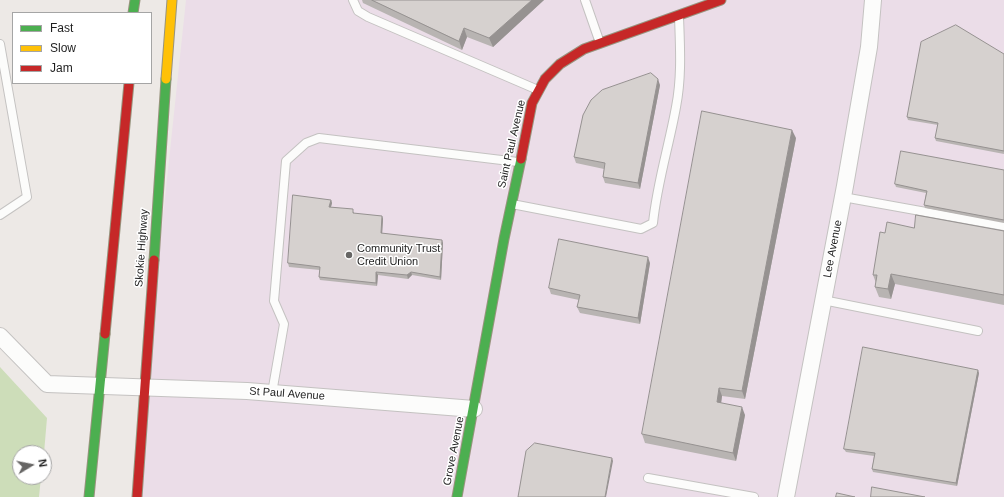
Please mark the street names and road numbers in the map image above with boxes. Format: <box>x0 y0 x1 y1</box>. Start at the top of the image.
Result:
street label: Saint Paul Avenue <box>495 99 529 189</box>
street label: Skokie Highway <box>133 209 151 287</box>
street label: Lee Avenue <box>821 219 845 279</box>
street label: St Paul Avenue <box>249 385 325 403</box>
street label: Grove Avenue <box>441 415 467 487</box>

